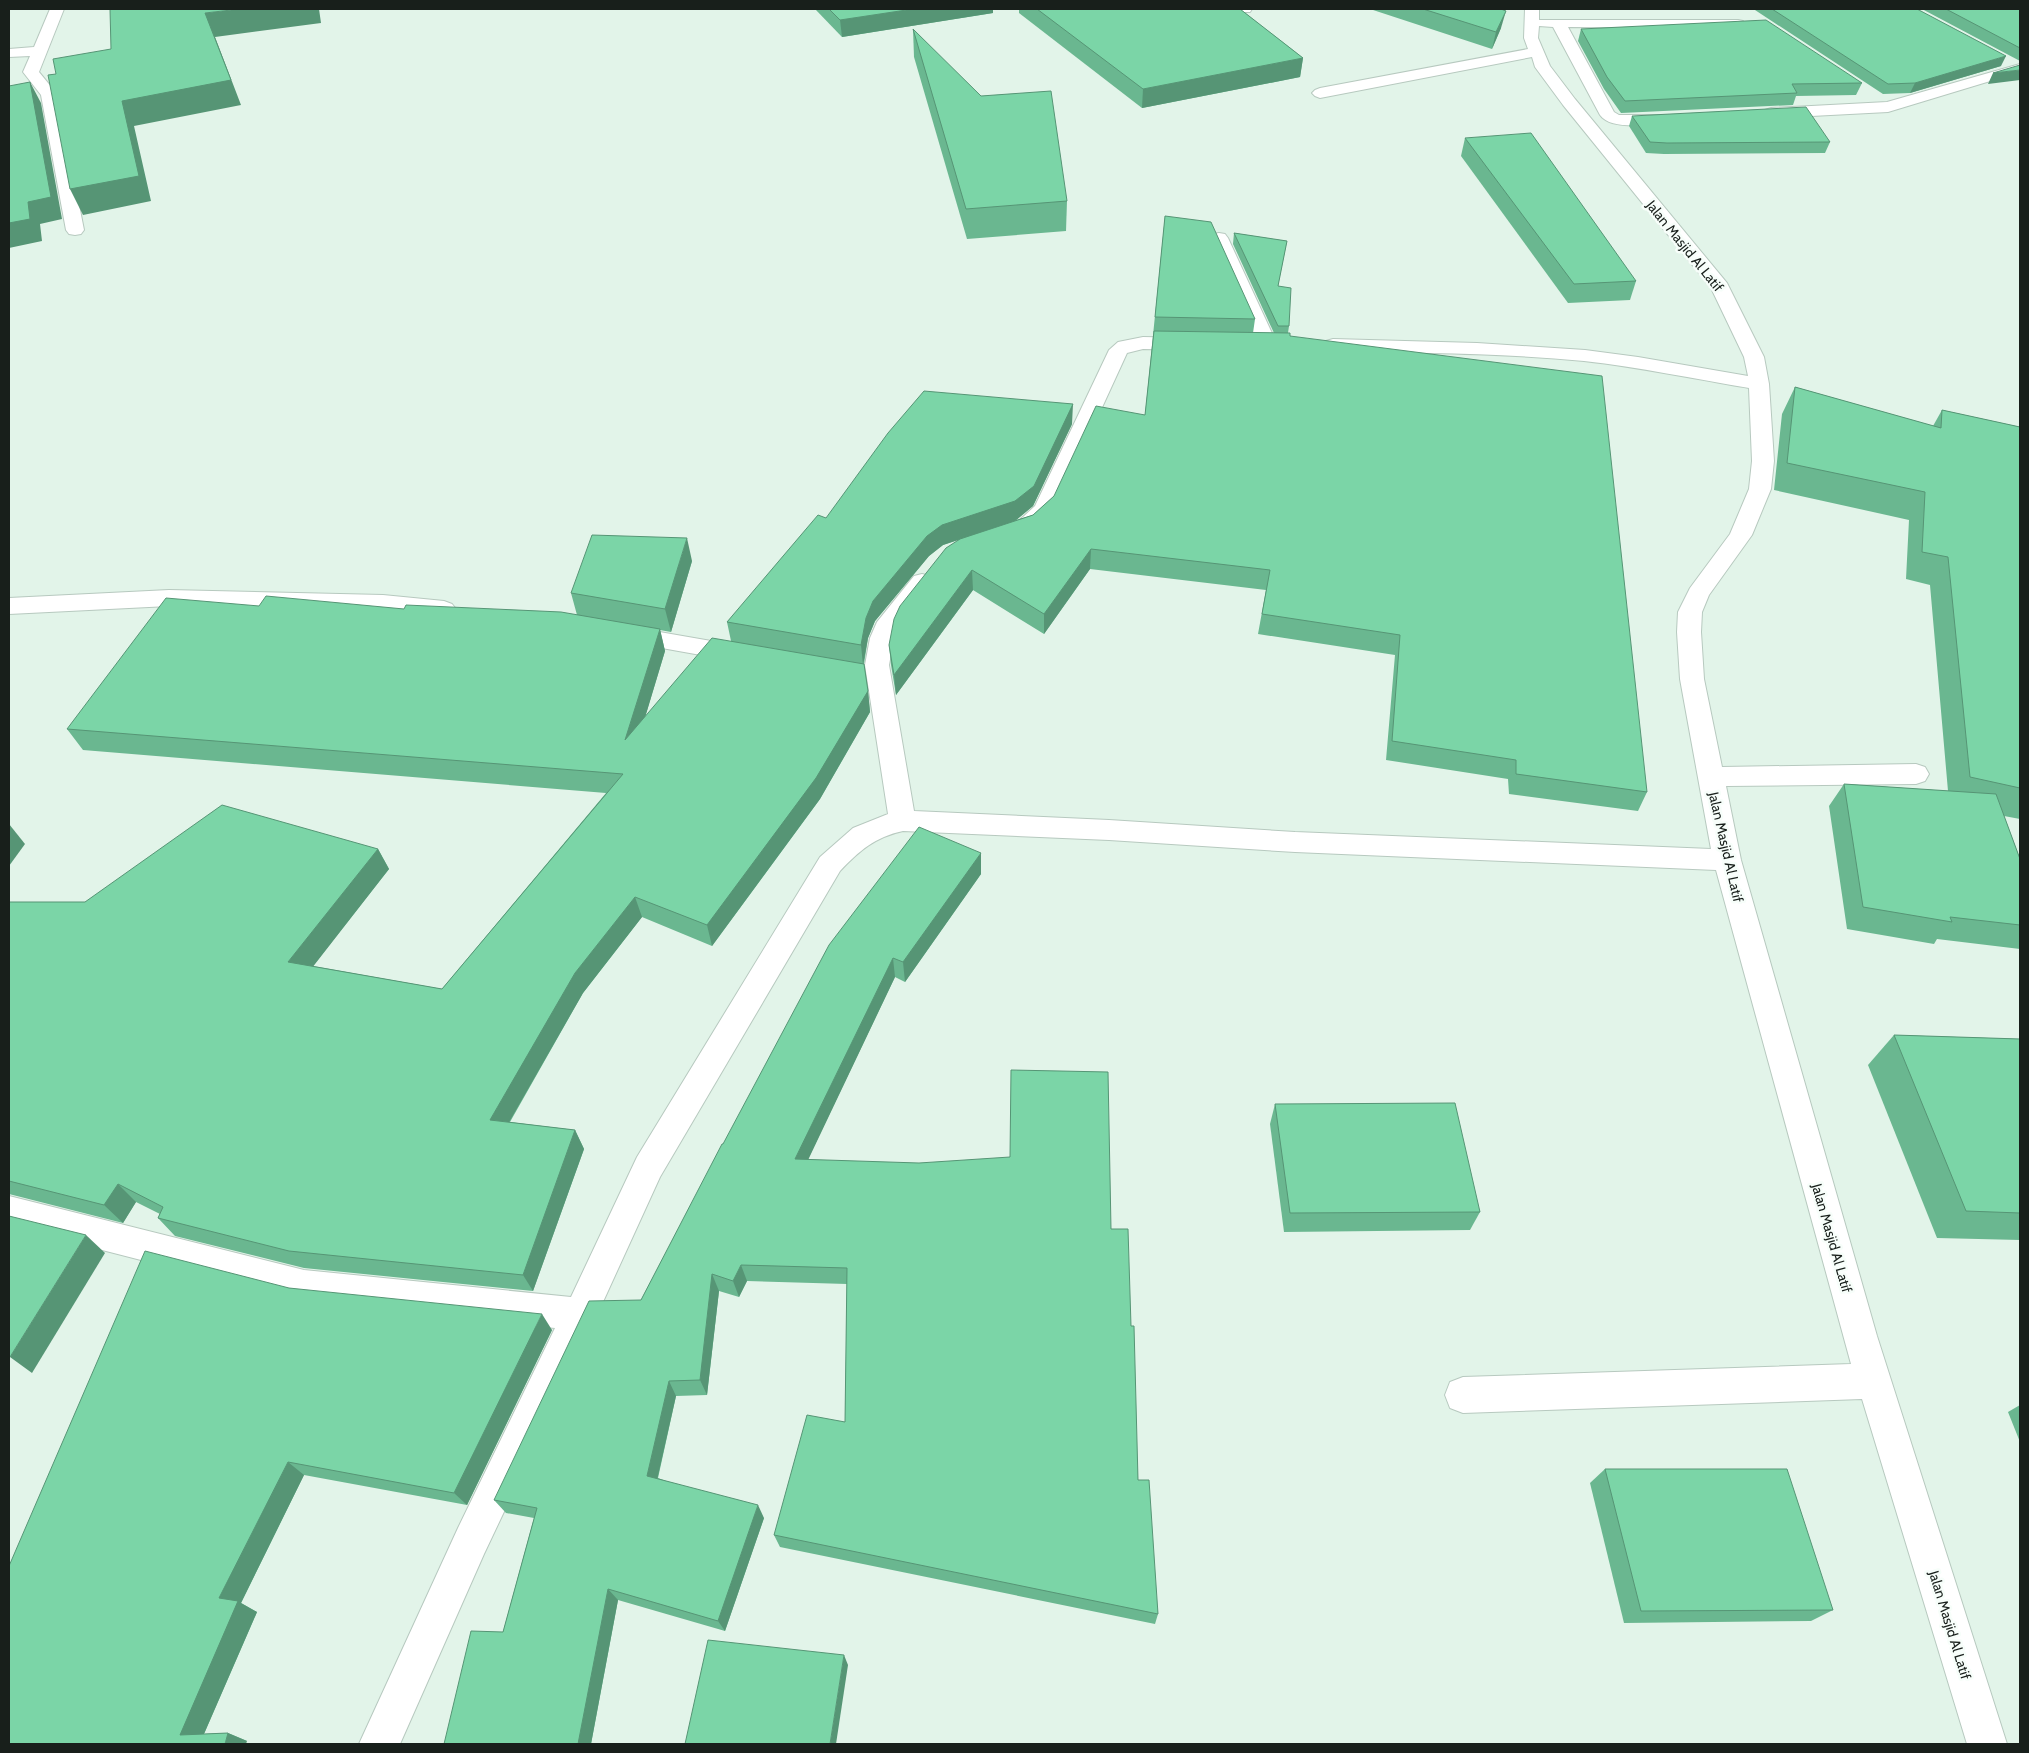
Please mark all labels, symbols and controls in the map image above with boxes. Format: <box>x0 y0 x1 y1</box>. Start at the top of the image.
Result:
street label: Jalan Masjid Al Latif <box>1642 196 1728 296</box>
street label: Jalan Masjid Al Latif <box>1704 789 1748 904</box>
street label: Jalan Masjid Al Latif <box>1808 1180 1856 1295</box>
street label: Jalan Masjid Al Latif <box>1925 1568 1975 1682</box>

